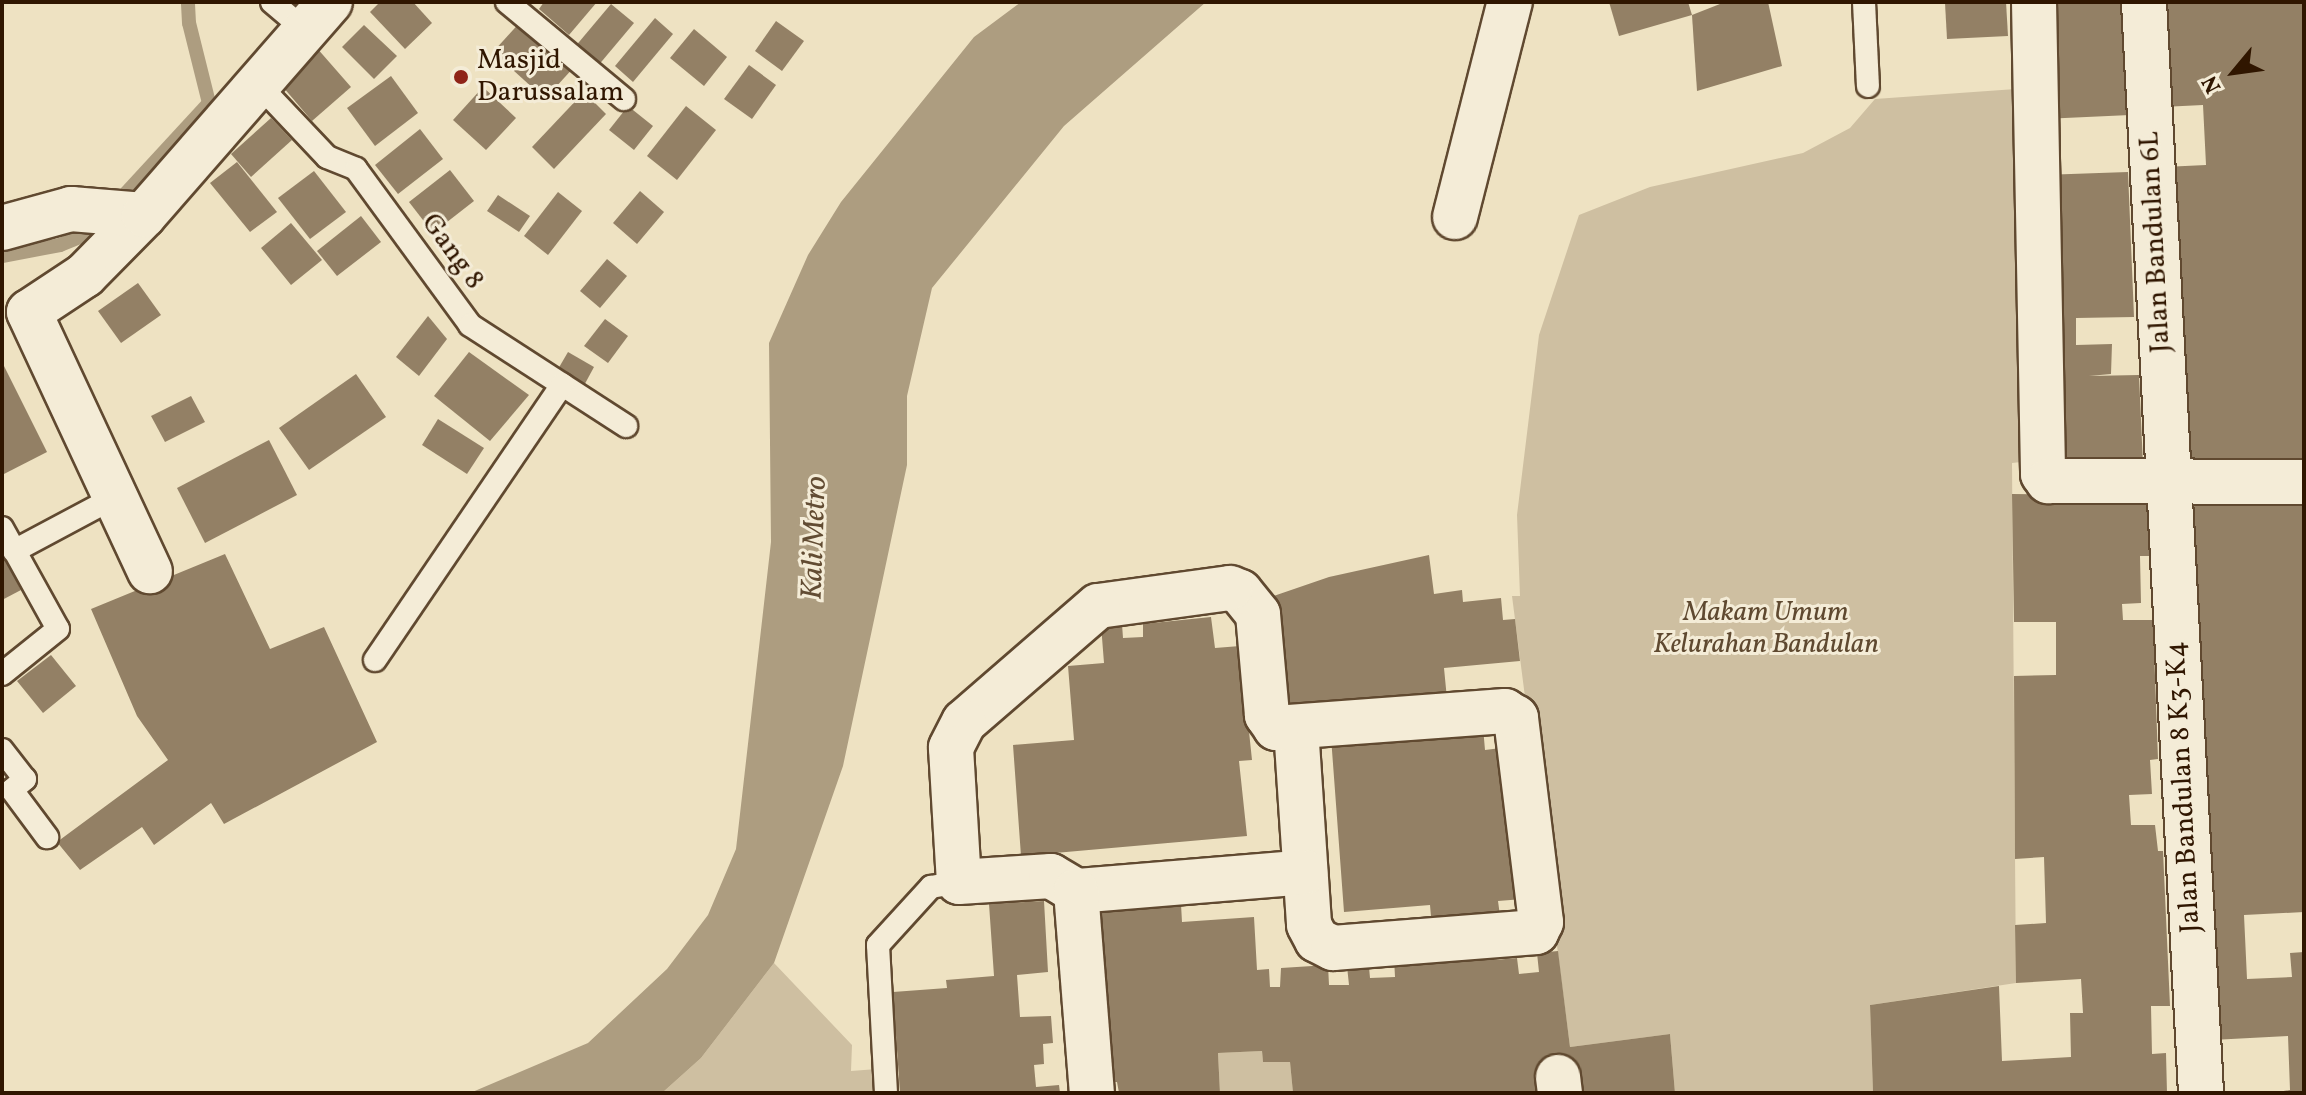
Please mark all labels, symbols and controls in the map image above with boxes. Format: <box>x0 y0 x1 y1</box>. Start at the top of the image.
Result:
north arrow <box>2194 32 2274 112</box>
place label: Masjid Darussalam <box>477 44 624 110</box>
marker: Masjid Darussalam <box>452 68 470 86</box>
text: N <box>2195 69 2230 98</box>
street label: Jalan Bandulan 6L <box>2133 130 2179 354</box>
street label: Gang 8 <box>413 208 491 296</box>
water label: Kali Metro <box>795 476 835 600</box>
park label: Makam Umum Kelurahan Bandulan <box>1653 596 1879 662</box>
street label: Jalan Bandulan 8 K3-K4 <box>2160 640 2208 934</box>

